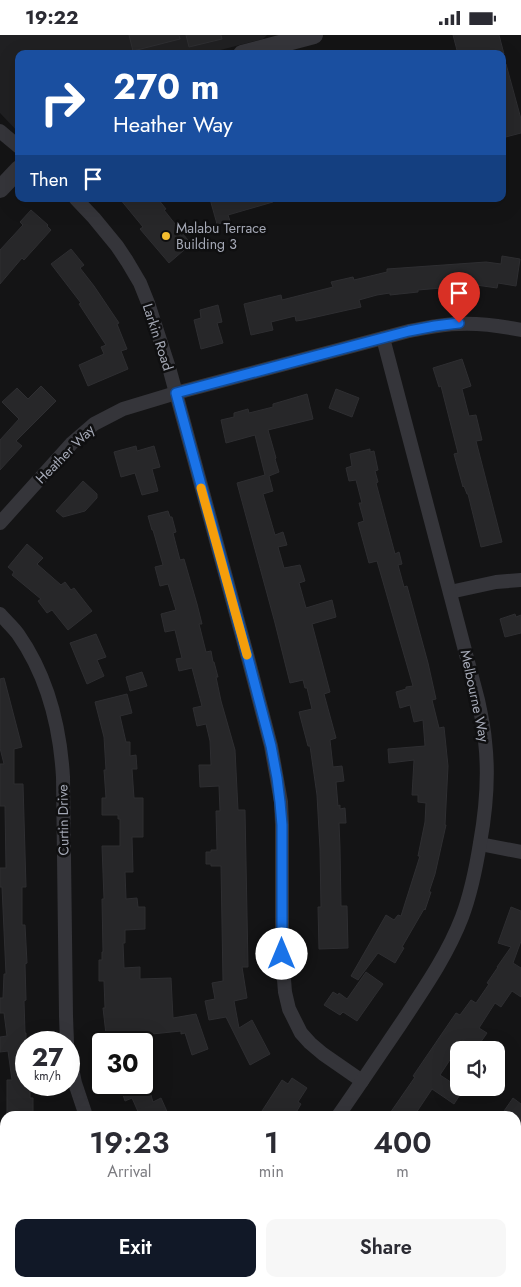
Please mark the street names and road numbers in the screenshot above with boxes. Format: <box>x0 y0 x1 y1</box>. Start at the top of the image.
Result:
street label: Larkin Road <box>138 301 178 373</box>
street label: Heather Way <box>31 419 100 488</box>
street label: Melbourne Way <box>455 648 495 745</box>
street label: Curtin Drive <box>52 784 74 856</box>

